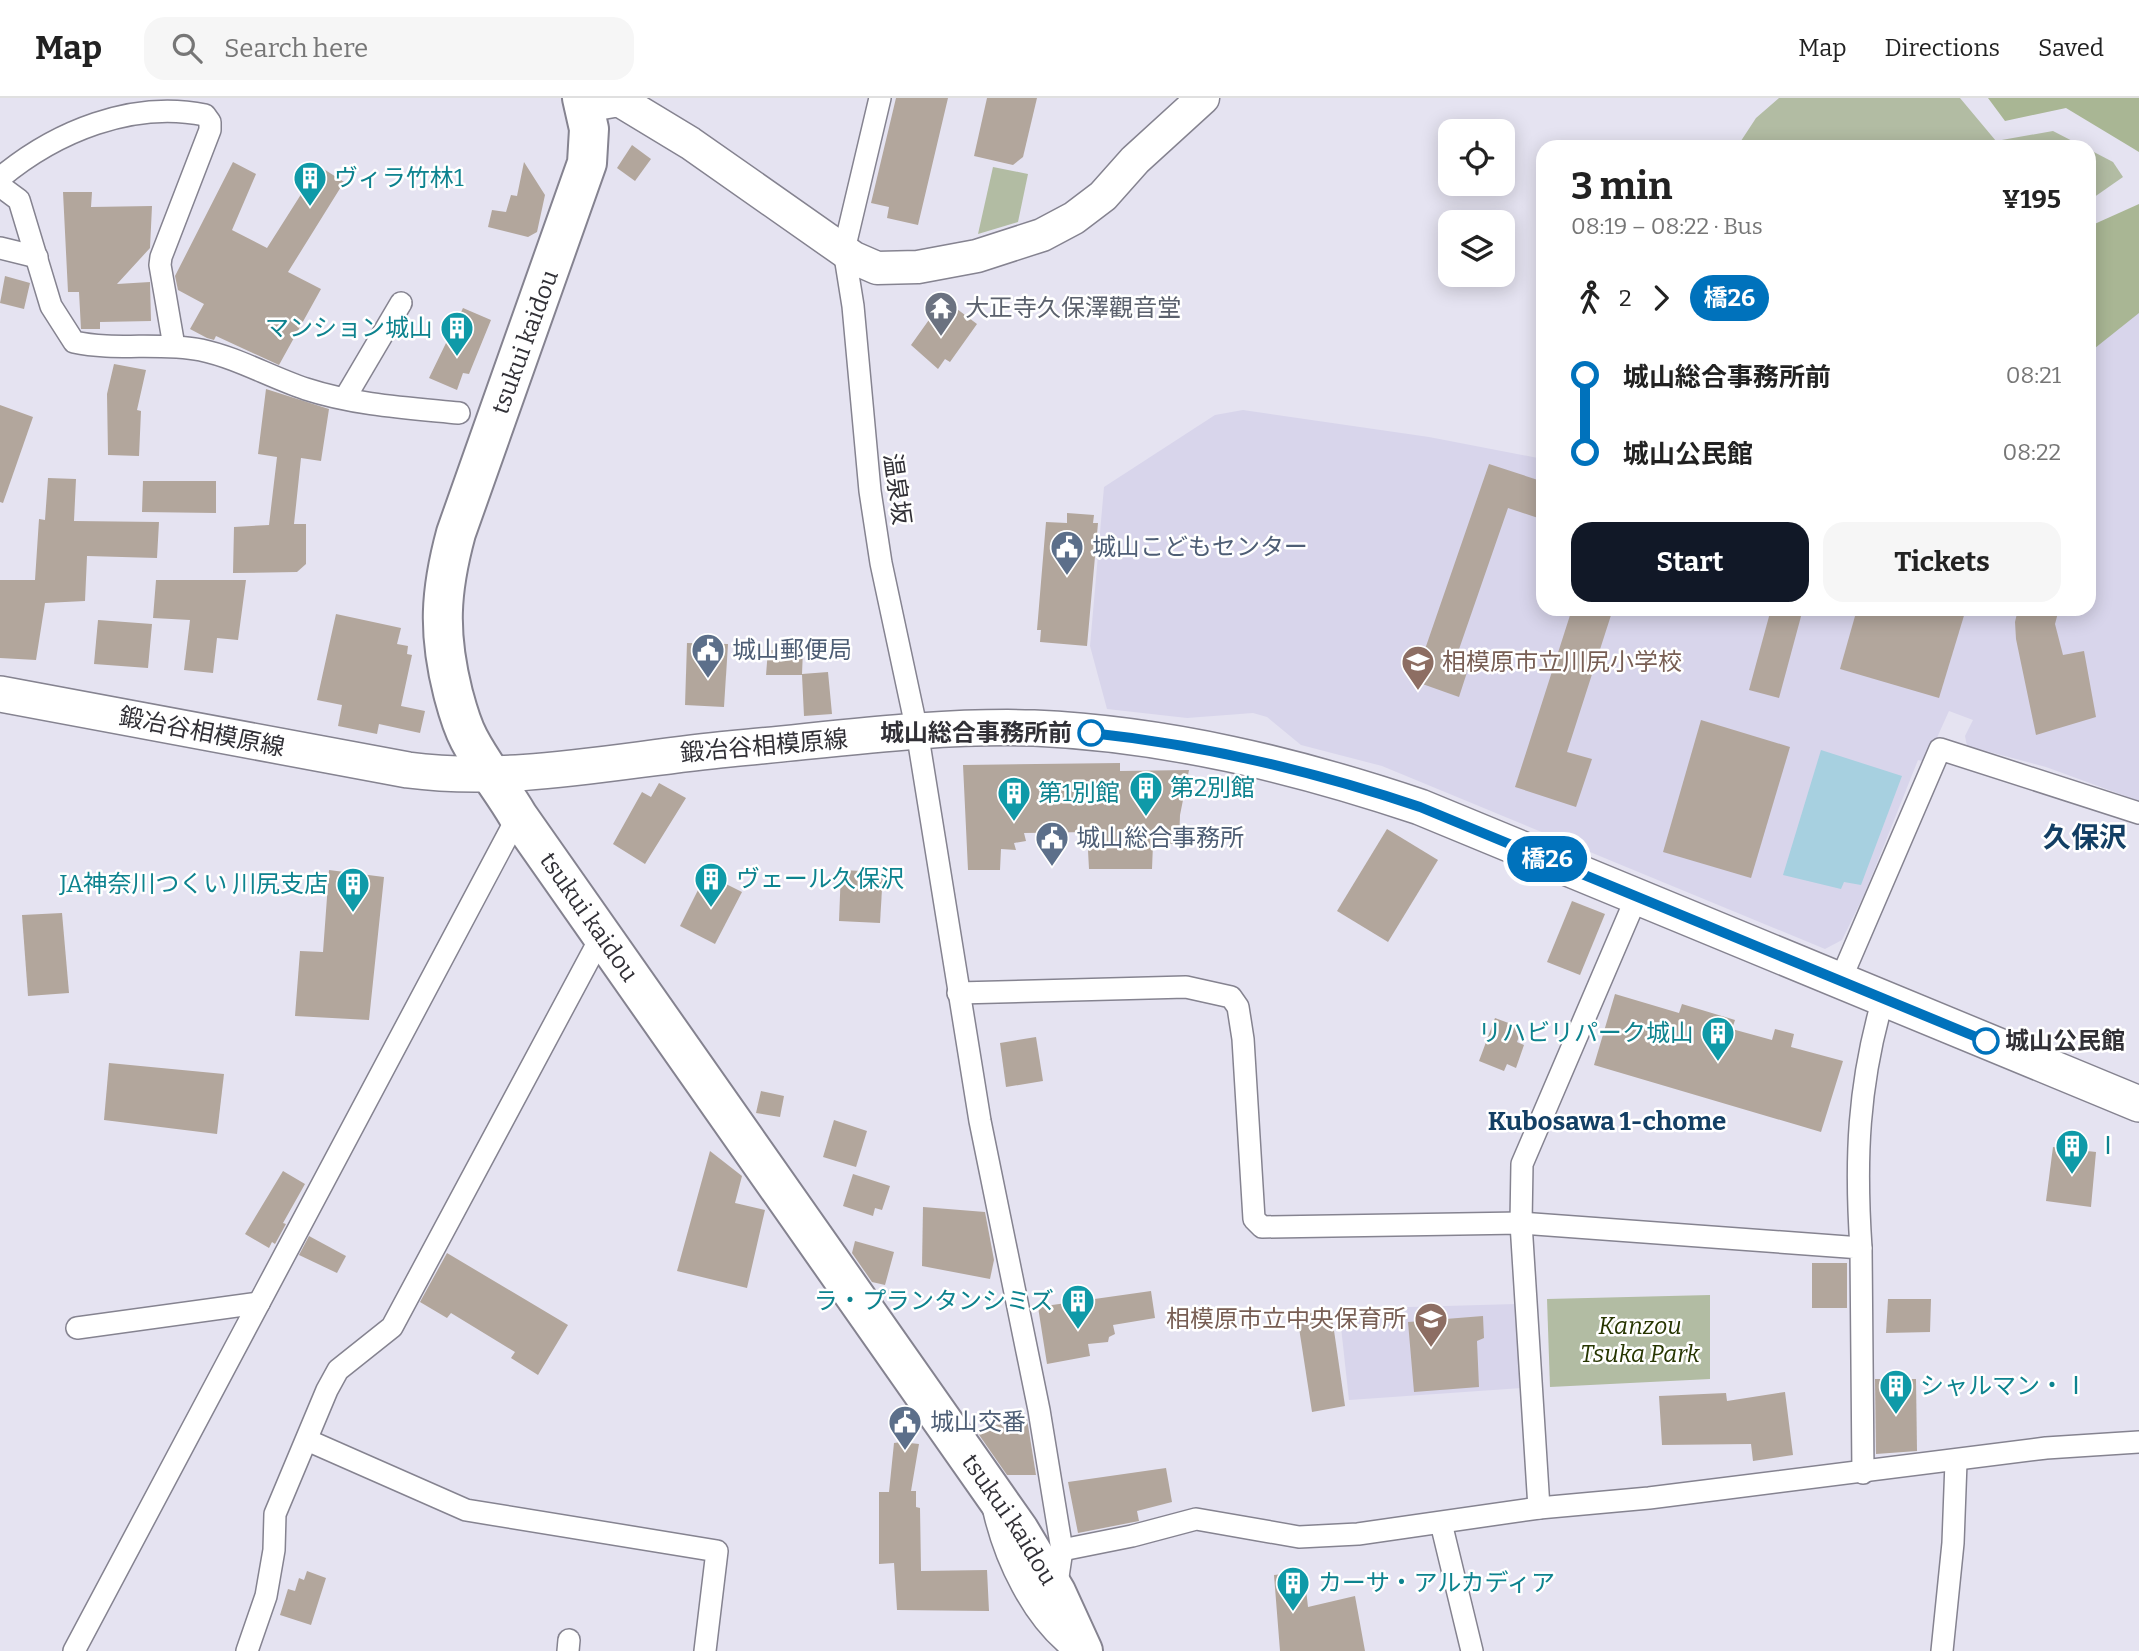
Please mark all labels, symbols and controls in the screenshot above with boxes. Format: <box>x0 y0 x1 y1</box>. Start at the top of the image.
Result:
search box <box>144 17 634 80</box>
text: Map <box>35 28 102 68</box>
icon: search <box>168 29 206 67</box>
text: Search here <box>224 33 368 64</box>
text: Map <box>1798 34 1847 62</box>
text: Directions <box>1885 34 2000 62</box>
text: Saved <box>2038 34 2104 62</box>
map controls <box>1438 119 1515 287</box>
button: locate <box>1438 119 1515 196</box>
building icon: ヴィラ竹林1 <box>291 159 329 208</box>
text: 3 min <box>1571 163 1673 209</box>
place label: ヴィラ竹林1 <box>334 164 464 192</box>
text: ¥195 <box>2002 184 2061 215</box>
button: layers <box>1438 210 1515 287</box>
text: 08:19 – 08:22 · Bus <box>1571 212 1763 240</box>
street label: tsukui kaidou <box>486 266 564 418</box>
icon: walk <box>1571 279 1609 317</box>
icon: forward <box>1642 279 1680 317</box>
text: 2 <box>1619 284 1632 312</box>
text: 橋26 <box>1704 284 1755 312</box>
temple icon: 大正寺久保澤觀音堂 <box>922 289 960 338</box>
place label: 大正寺久保澤觀音堂 <box>965 294 1181 322</box>
building icon: マンション城山 <box>438 309 476 358</box>
place label: マンション城山 <box>265 314 433 342</box>
text: 08:21 <box>2006 361 2061 389</box>
text: 城山総合事務所前 <box>1623 362 1831 393</box>
text: 08:22 <box>2003 438 2061 466</box>
text: 城山公民館 <box>1623 439 1753 470</box>
street label: 温泉坂 <box>878 451 916 527</box>
button: Start <box>1571 522 1809 602</box>
button: Tickets <box>1823 522 2061 602</box>
public building icon: 城山こどもセンター <box>1048 528 1086 577</box>
place label: 城山こどもセンター <box>1092 533 1308 561</box>
public building icon: 城山郵便局 <box>689 631 727 680</box>
place label: 城山郵便局 <box>732 636 852 664</box>
school or university icon: 相模原市立川尻小学校 <box>1399 643 1437 692</box>
place label: 相模原市立川尻小学校 <box>1442 648 1682 676</box>
street label: 鍛冶谷相模原線 <box>117 702 287 762</box>
place label: 城山総合事務所前 <box>880 719 1072 747</box>
marker: 城山総合事務所前 <box>1078 720 1104 746</box>
street label: 鍛冶谷相模原線 <box>679 725 849 767</box>
building icon: 第2別館 <box>1127 769 1165 818</box>
building icon: 第1別館 <box>995 774 1033 823</box>
place label: 第2別館 <box>1170 774 1255 802</box>
place label: 第1別館 <box>1038 779 1120 807</box>
public building icon: 城山総合事務所 <box>1033 819 1071 868</box>
district label: 久保沢 <box>2043 821 2127 854</box>
place label: 城山総合事務所 <box>1076 824 1244 852</box>
line badge: 橋26 <box>1507 836 1587 882</box>
text: 橋26 <box>1521 845 1573 873</box>
street label: tsukui kaidou <box>534 847 644 987</box>
building icon: ヴェール久保沢 <box>692 860 730 909</box>
building icon: JA神奈川つくい 川尻支店 <box>334 865 372 914</box>
place label: ヴェール久保沢 <box>736 865 904 893</box>
place label: JA神奈川つくい 川尻支店 <box>59 870 328 898</box>
building icon: リハビリパーク城山 <box>1699 1014 1737 1063</box>
place label: リハビリパーク城山 <box>1478 1019 1694 1047</box>
place label: 城山公民館 <box>2005 1027 2125 1055</box>
marker: 城山公民館 <box>1973 1028 1999 1054</box>
district label: Kubosawa 1-chome <box>1488 1106 1726 1137</box>
building icon: Ⅰ <box>2053 1127 2091 1176</box>
place label: Ⅰ <box>2096 1132 2120 1160</box>
building icon: ラ・プランタンシミズ <box>1059 1282 1097 1331</box>
place label: ラ・プランタンシミズ <box>814 1287 1054 1315</box>
school or university icon: 相模原市立中央保育所 <box>1412 1300 1450 1349</box>
place label: 相模原市立中央保育所 <box>1166 1305 1406 1333</box>
park label: Kanzou Tsuka Park <box>1580 1312 1701 1368</box>
building icon: シャルマン・Ⅰ <box>1877 1367 1915 1416</box>
place label: シャルマン・Ⅰ <box>1920 1372 2088 1400</box>
public building icon: 城山交番 <box>886 1403 924 1452</box>
place label: 城山交番 <box>930 1408 1026 1436</box>
street label: tsukui kaidou <box>956 1449 1063 1590</box>
building icon: カーサ・アルカディア <box>1274 1564 1312 1613</box>
place label: カーサ・アルカディア <box>1318 1569 1555 1597</box>

